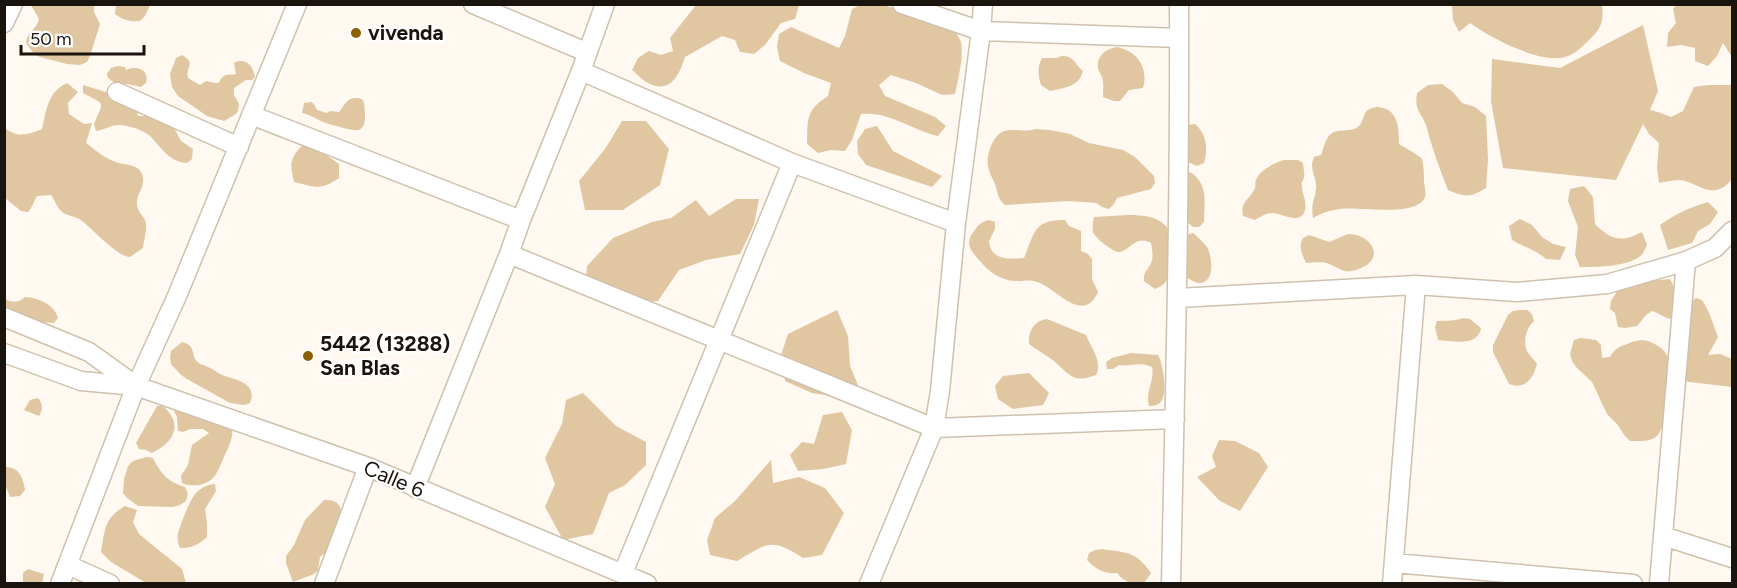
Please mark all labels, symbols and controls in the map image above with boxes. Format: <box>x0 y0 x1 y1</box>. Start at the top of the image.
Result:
scale bar <box>21 18 144 56</box>
place label: vivenda <box>368 20 444 45</box>
marker: vivenda <box>349 26 363 40</box>
text: 50 m <box>30 28 72 50</box>
place label: 5442 (13288) San Blas <box>320 331 450 380</box>
marker: 5442 (13288) San Blas <box>301 349 315 363</box>
street label: Calle 6 <box>360 455 428 503</box>

